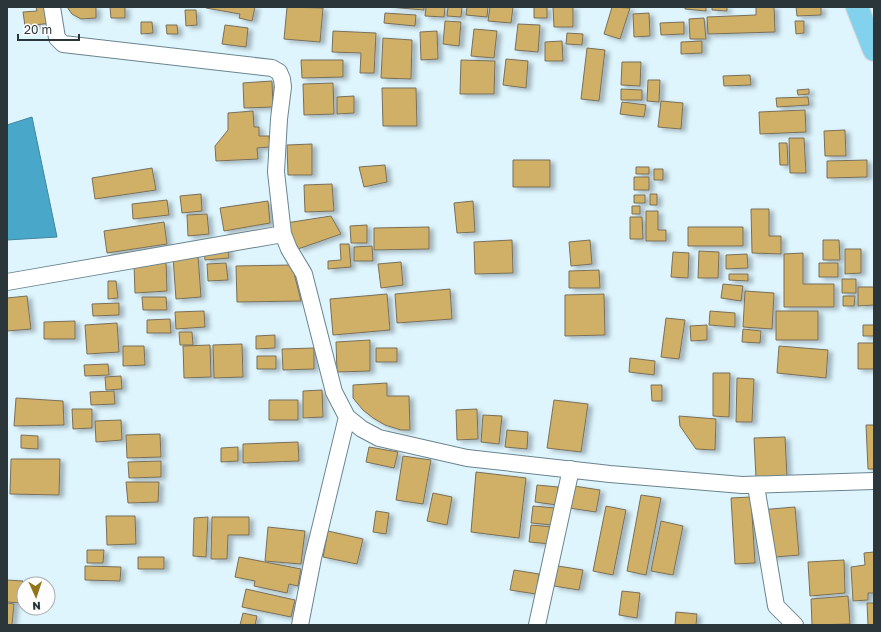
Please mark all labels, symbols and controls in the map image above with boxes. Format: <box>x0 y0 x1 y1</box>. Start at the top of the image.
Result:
scale bar <box>18 16 79 42</box>
text: 20 m <box>24 22 52 37</box>
north arrow <box>16 576 56 616</box>
text: N <box>32 600 41 613</box>

